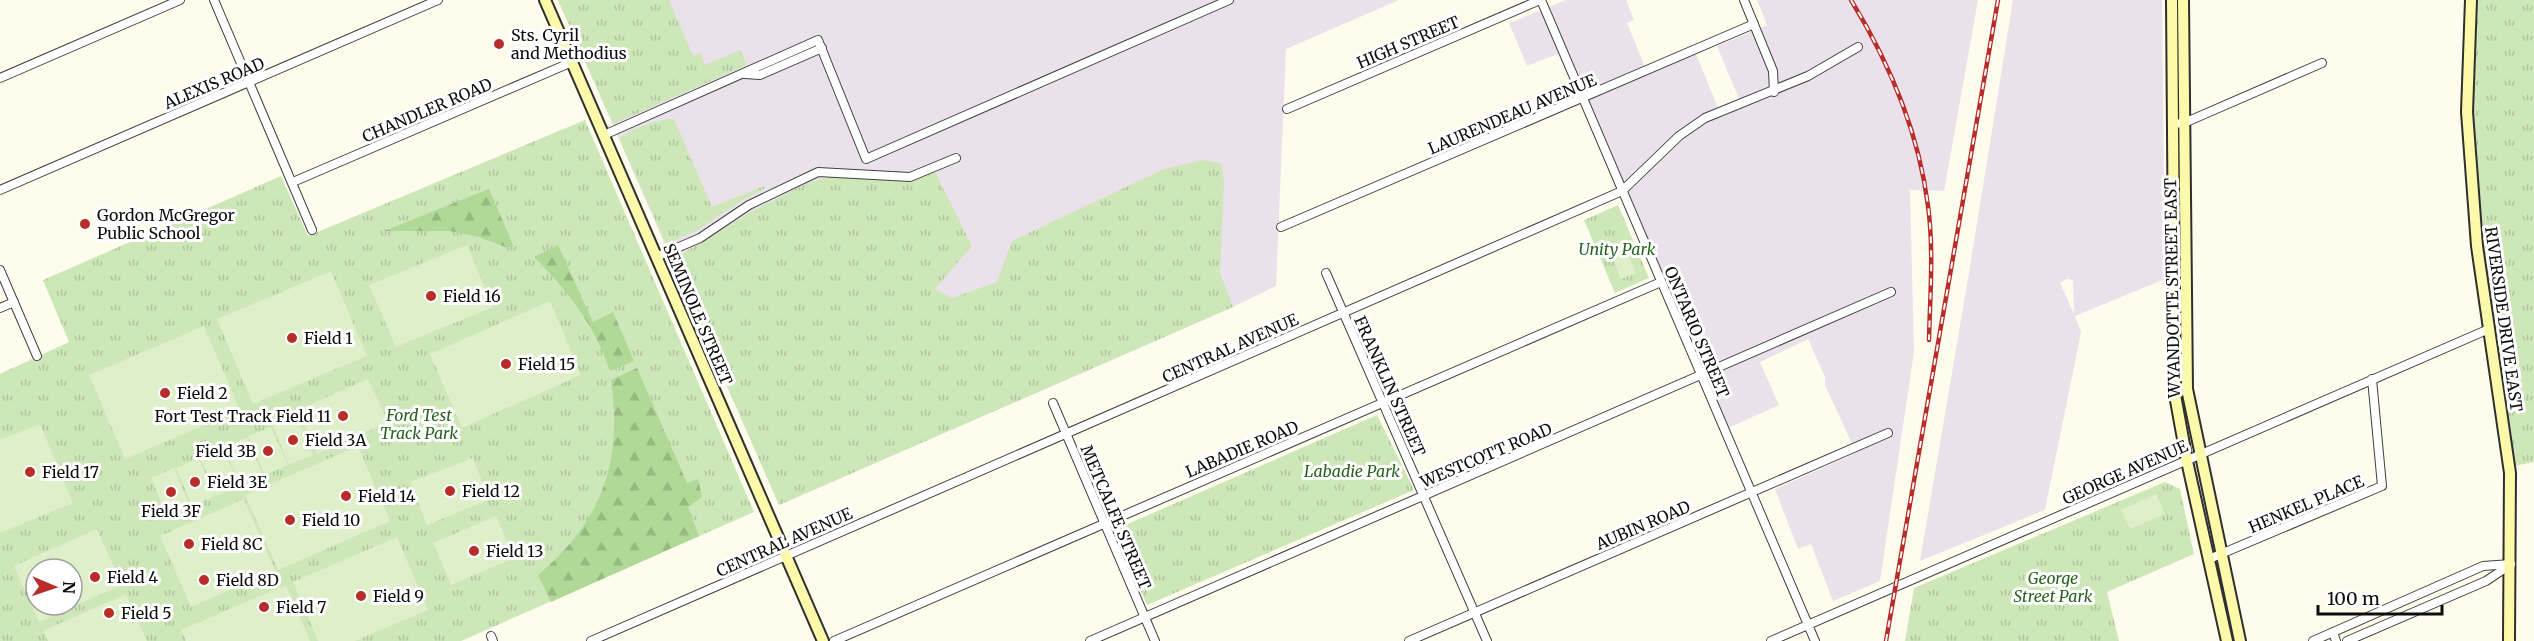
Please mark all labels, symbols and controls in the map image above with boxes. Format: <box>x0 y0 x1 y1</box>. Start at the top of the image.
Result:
street label: HIGH STREET <box>1354 11 1462 73</box>
place label: Sts. Cyril and Methodius <box>511 25 627 63</box>
marker: Sts. Cyril and Methodius <box>492 37 506 51</box>
street label: ALEXIS ROAD <box>160 53 267 114</box>
street label: LAURENDEAU AVENUE <box>1425 69 1600 158</box>
street label: CHANDLER ROAD <box>359 74 495 146</box>
street label: WYANDOTTE STREET EAST <box>2160 178 2184 399</box>
place label: Gordon McGregor Public School <box>97 205 235 243</box>
marker: Gordon McGregor Public School <box>78 217 92 231</box>
street label: RIVERSIDE DRIVE EAST <box>2481 225 2527 413</box>
park label: Unity Park <box>1579 239 1656 259</box>
street label: SEMINOLE STREET <box>659 240 737 388</box>
street label: ONTARIO STREET <box>1660 263 1734 401</box>
place label: Field 16 <box>443 286 501 306</box>
marker: Field 16 <box>424 289 438 303</box>
street label: CENTRAL AVENUE <box>1159 309 1302 387</box>
street label: FRANKLIN STREET <box>1350 313 1430 459</box>
place label: Field 1 <box>304 328 353 348</box>
marker: Field 1 <box>285 331 299 345</box>
place label: Field 15 <box>518 354 575 374</box>
marker: Field 15 <box>499 357 513 371</box>
place label: Field 2 <box>177 383 228 403</box>
marker: Field 2 <box>158 386 172 400</box>
park label: Ford Test Track Park <box>380 405 458 443</box>
place label: Fort Test Track Field 11 <box>154 406 331 426</box>
marker: Fort Test Track Field 11 <box>336 409 350 423</box>
street label: LABADIE ROAD <box>1183 416 1301 482</box>
street label: WESTCOTT ROAD <box>1416 418 1555 492</box>
place label: Field 3A <box>305 430 367 450</box>
marker: Field 3A <box>286 433 300 447</box>
street label: GEORGE AVENUE <box>2059 435 2191 509</box>
place label: Field 3B <box>195 441 256 461</box>
street label: METCALFE STREET <box>1076 442 1156 592</box>
marker: Field 3B <box>261 444 275 458</box>
park label: Labadie Park <box>1304 461 1400 481</box>
place label: Field 17 <box>42 462 99 482</box>
marker: Field 17 <box>23 465 37 479</box>
street label: HENKEL PLACE <box>2245 470 2367 537</box>
place label: Field 3E <box>207 472 268 492</box>
marker: Field 3E <box>188 475 202 489</box>
place label: Field 12 <box>462 481 520 501</box>
marker: Field 12 <box>443 484 457 498</box>
marker: Field 3F <box>164 485 178 499</box>
place label: Field 14 <box>358 486 416 506</box>
marker: Field 14 <box>339 489 353 503</box>
street label: AUBIN ROAD <box>1592 496 1693 554</box>
place label: Field 3F <box>141 501 201 521</box>
street label: CENTRAL AVENUE <box>713 503 856 581</box>
place label: Field 10 <box>302 510 360 530</box>
marker: Field 10 <box>283 513 297 527</box>
place label: Field 8C <box>201 534 263 554</box>
marker: Field 8C <box>182 537 196 551</box>
place label: Field 13 <box>486 541 543 561</box>
marker: Field 13 <box>467 544 481 558</box>
north arrow <box>24 557 84 617</box>
place label: Field 4 <box>107 567 158 587</box>
park label: George Street Park <box>2014 568 2093 606</box>
marker: Field 4 <box>88 570 102 584</box>
place label: Field 8D <box>216 570 279 590</box>
marker: Field 8D <box>197 573 211 587</box>
scale bar <box>2318 578 2442 616</box>
text: N <box>59 581 79 595</box>
place label: Field 9 <box>373 586 424 606</box>
text: 100 m <box>2327 587 2380 610</box>
marker: Field 9 <box>354 589 368 603</box>
place label: Field 7 <box>276 597 326 617</box>
marker: Field 7 <box>257 600 271 614</box>
place label: Field 5 <box>121 603 172 623</box>
marker: Field 5 <box>102 606 116 620</box>

